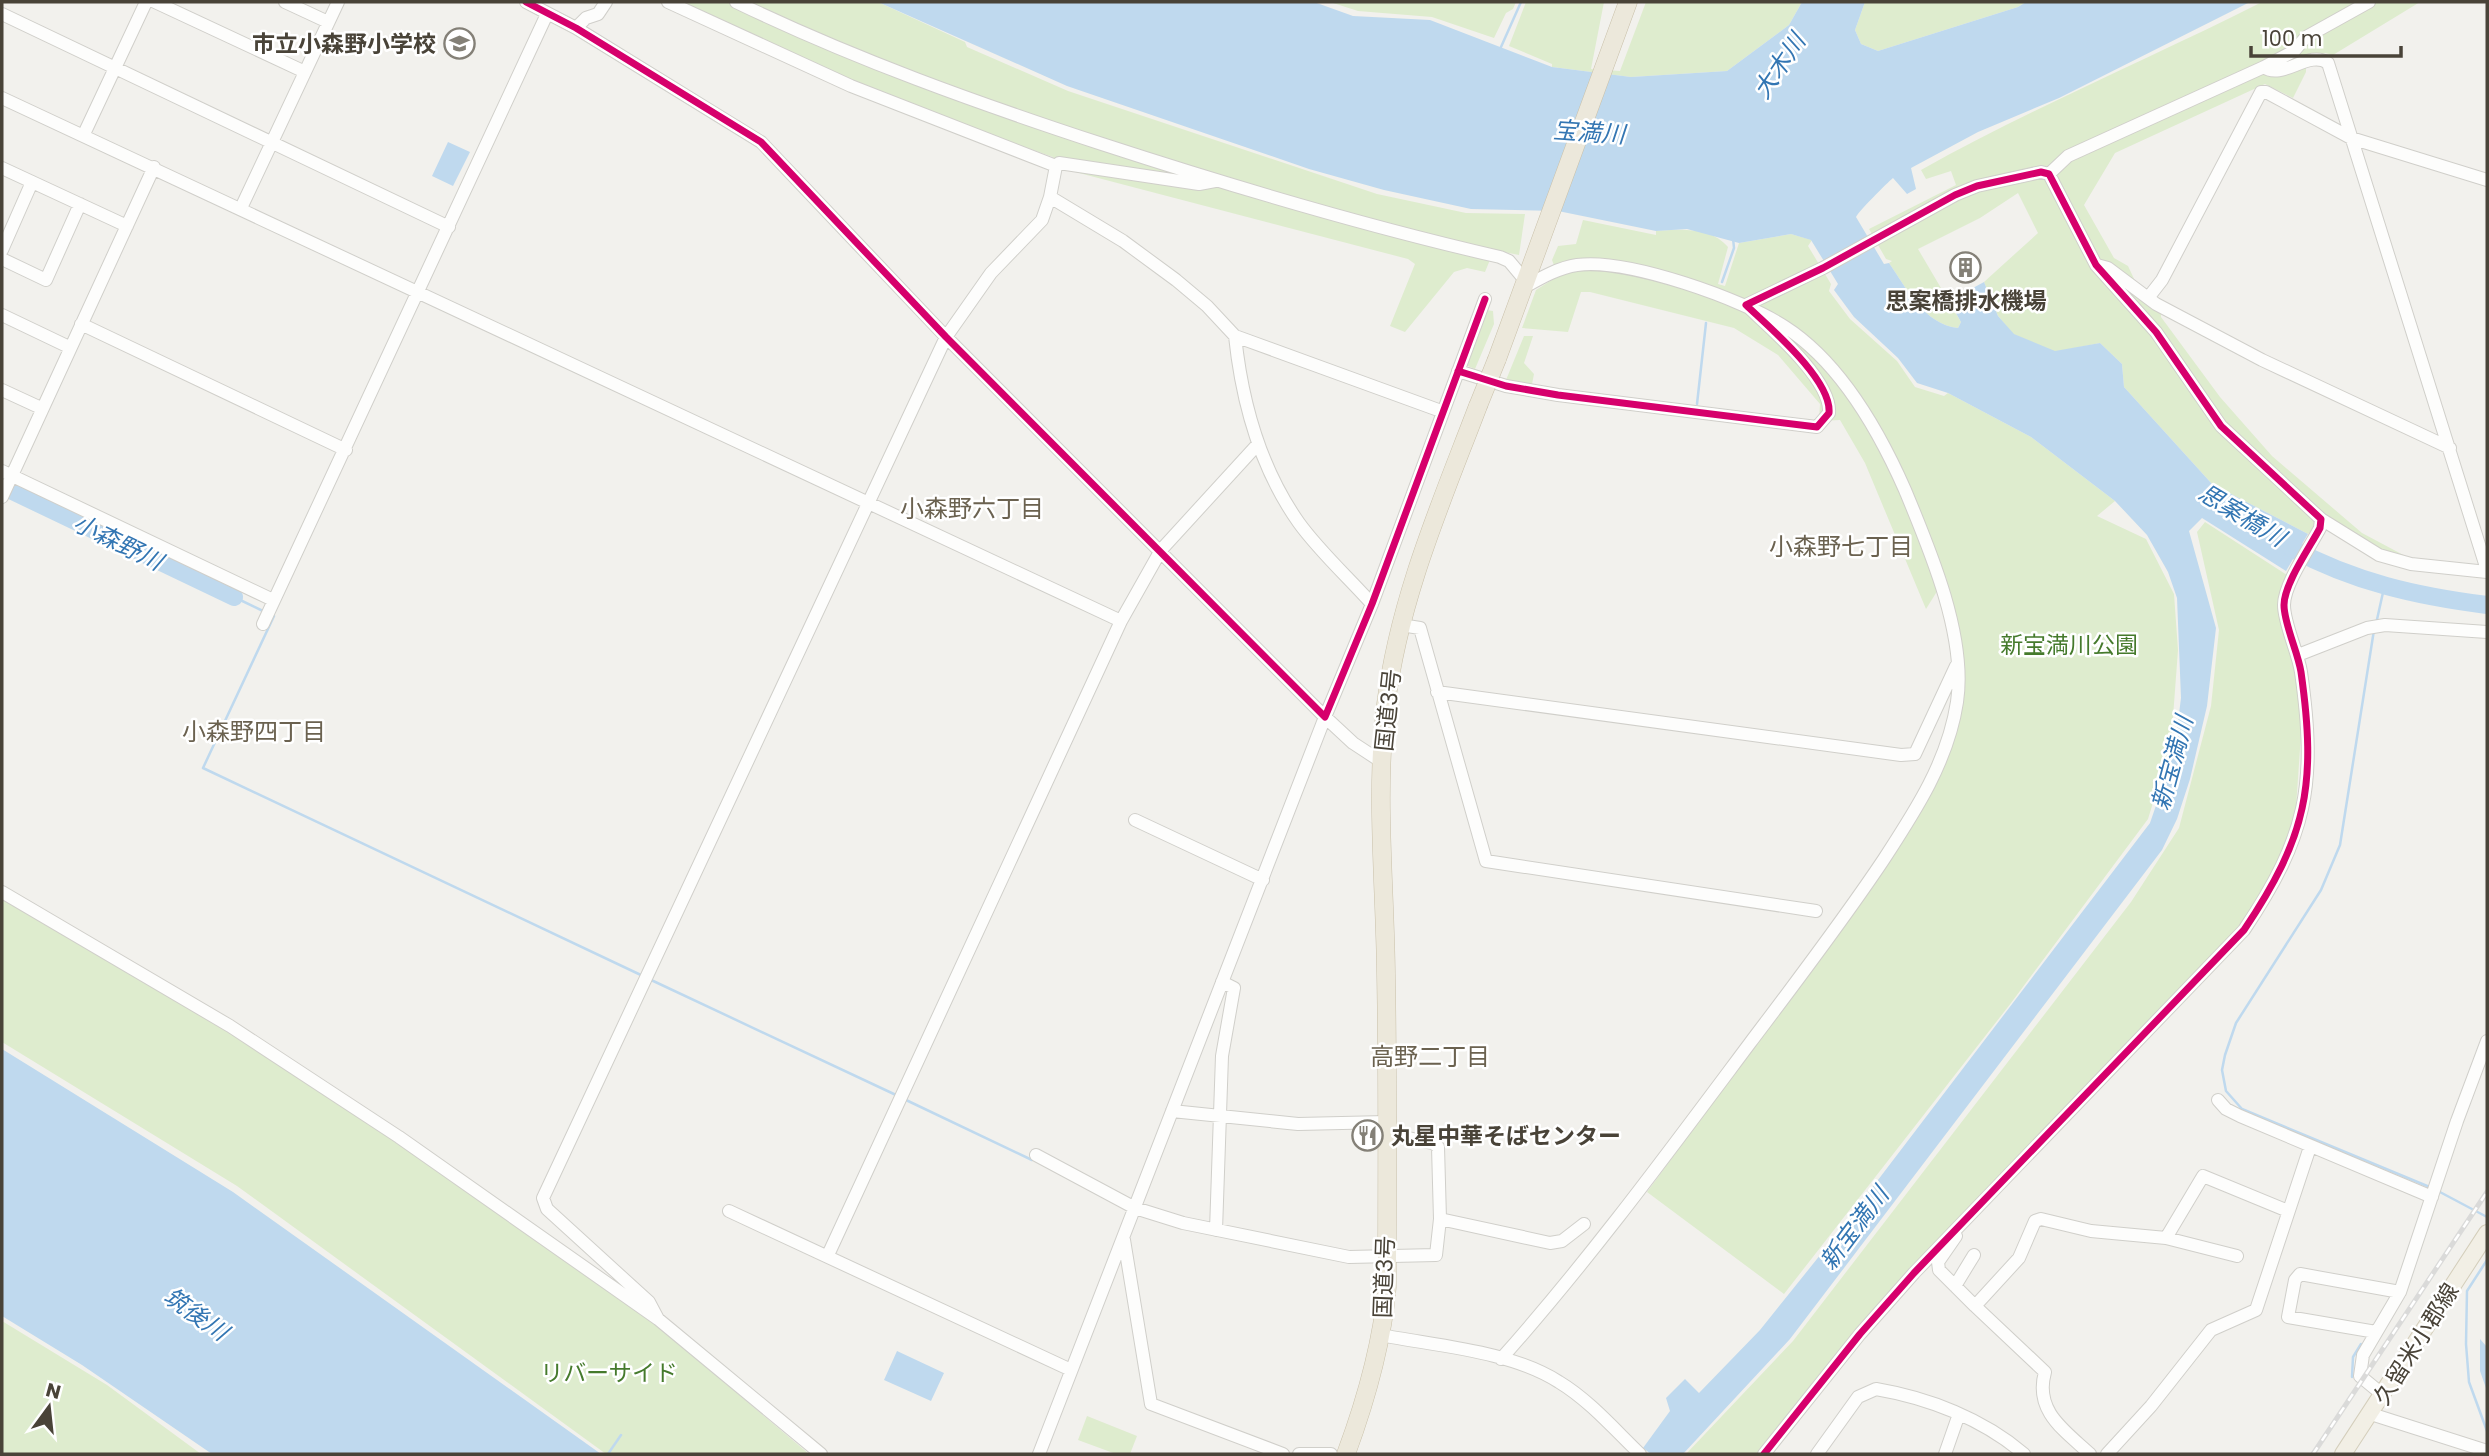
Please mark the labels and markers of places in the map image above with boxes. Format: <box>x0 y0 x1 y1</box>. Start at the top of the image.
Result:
school or university icon: 市立小森野小学校 <box>442 27 476 61</box>
place label: 市立小森野小学校 <box>252 28 436 60</box>
building icon: 思案橋排水機場 <box>1949 250 1983 284</box>
place label: 思案橋排水機場 <box>1886 285 2047 317</box>
restaurant icon: 丸星中華そばセンター <box>1351 1119 1385 1153</box>
place label: 丸星中華そばセンター <box>1391 1120 1621 1152</box>

